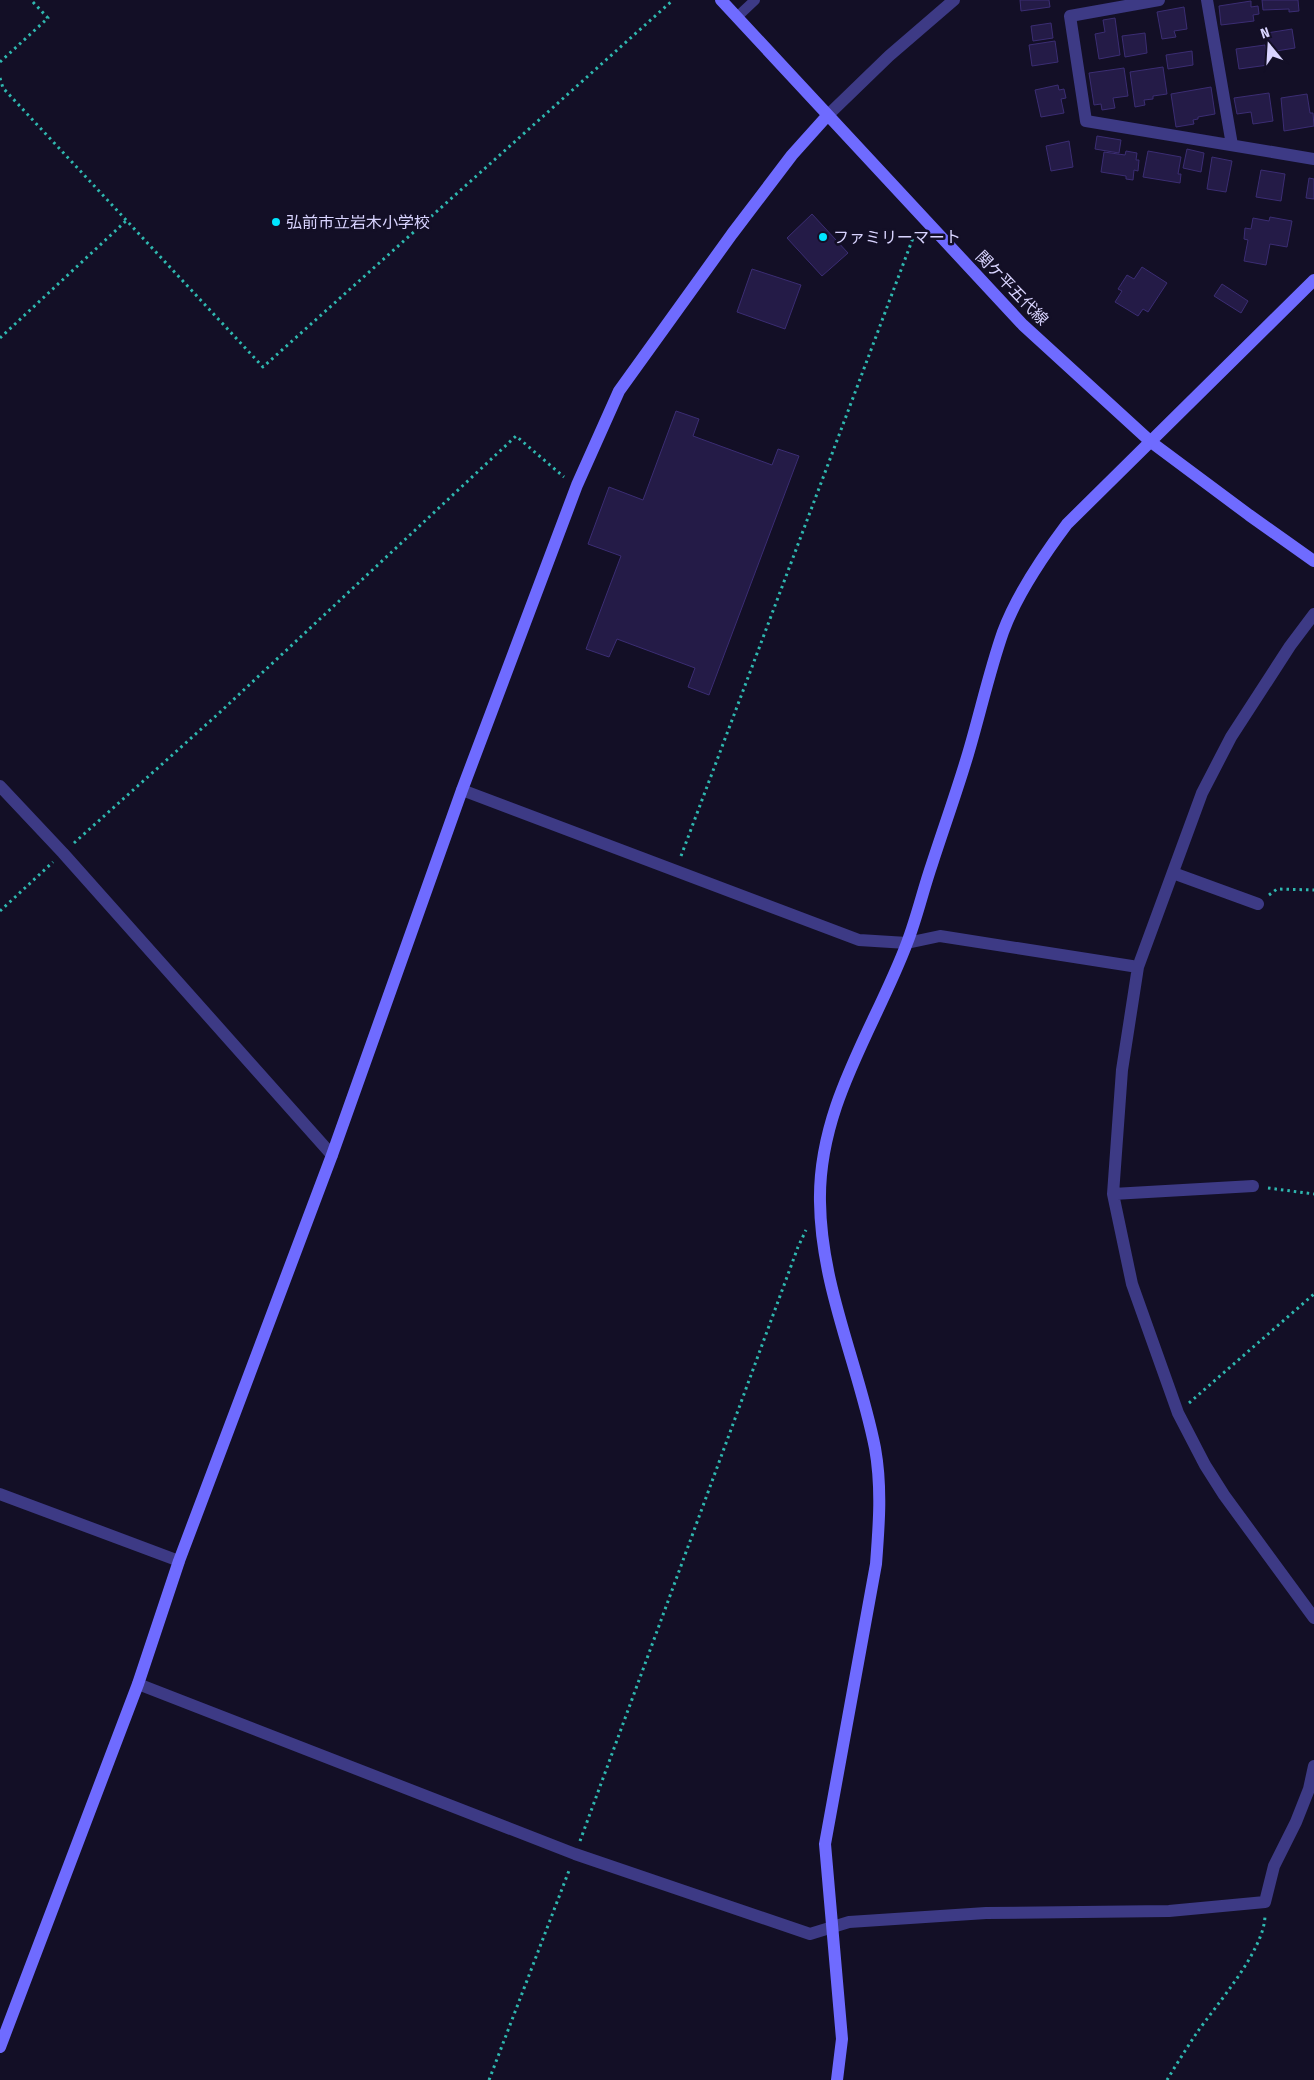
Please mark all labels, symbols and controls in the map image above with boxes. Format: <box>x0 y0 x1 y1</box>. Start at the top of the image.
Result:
north arrow <box>1244 20 1294 70</box>
text: N <box>1259 24 1272 42</box>
place label: 弘前市立岩木小学校 <box>286 213 430 232</box>
marker: 弘前市立岩木小学校 <box>270 216 282 228</box>
place label: ファミリーマート <box>833 228 961 247</box>
marker: ファミリーマート <box>817 231 829 243</box>
street label: 関ケ平五代線 <box>972 247 1052 329</box>

